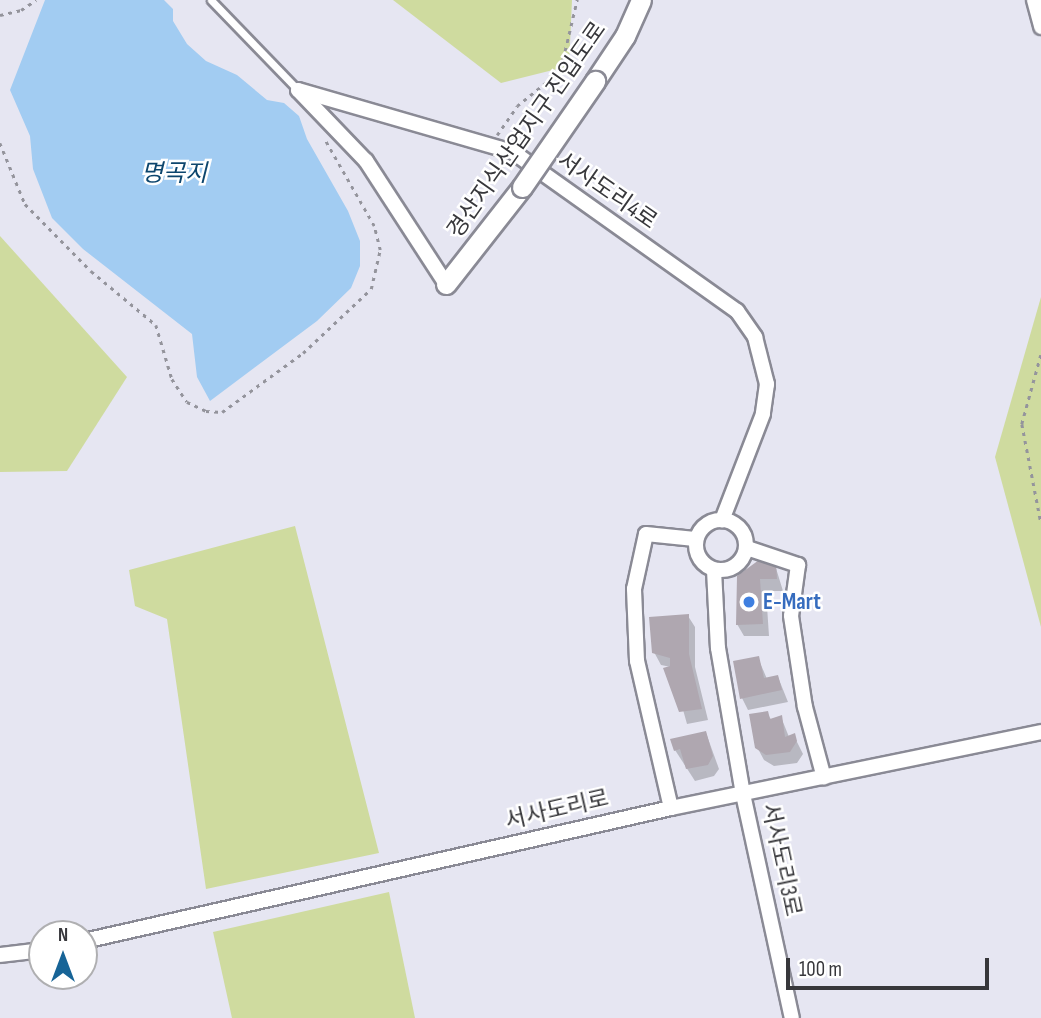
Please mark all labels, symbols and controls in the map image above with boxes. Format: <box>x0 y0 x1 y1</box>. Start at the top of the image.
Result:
street label: 경산지식산업지구 진입도로 <box>442 17 612 243</box>
street label: 서사도리4로 <box>552 147 662 235</box>
water label: 명곡지 <box>141 160 207 188</box>
place label: E-Mart <box>763 588 821 616</box>
marker: E-Mart <box>741 594 757 610</box>
street label: 서사도리로 <box>502 785 612 835</box>
street label: 서사도리3로 <box>756 801 806 919</box>
north arrow <box>28 920 98 990</box>
text: N <box>58 924 68 947</box>
scale bar <box>789 944 992 988</box>
text: 100 m <box>799 957 842 982</box>

